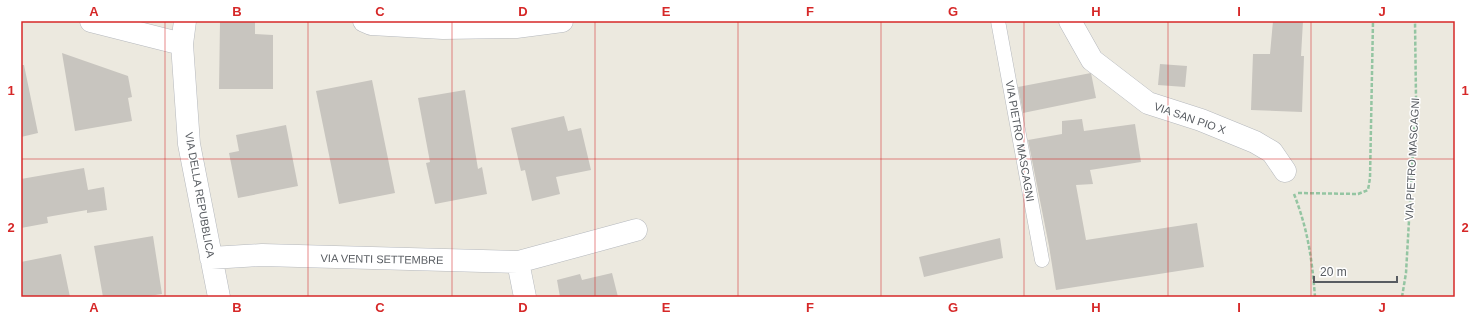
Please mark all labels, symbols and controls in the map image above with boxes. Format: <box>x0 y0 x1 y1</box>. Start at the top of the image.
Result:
text: A <box>89 4 99 19</box>
text: B <box>232 4 242 19</box>
text: C <box>375 4 385 19</box>
text: D <box>518 4 528 19</box>
text: E <box>662 4 671 19</box>
text: F <box>806 4 814 19</box>
text: G <box>948 4 958 19</box>
text: H <box>1091 4 1101 19</box>
text: I <box>1237 4 1241 19</box>
text: J <box>1378 4 1386 19</box>
street label: VIA PIETRO MASCAGNI <box>1003 79 1037 203</box>
text: 1 <box>7 83 15 98</box>
text: 1 <box>1461 83 1469 98</box>
street label: VIA PIETRO MASCAGNI <box>1403 97 1421 221</box>
street label: VIA SAN PIO X <box>1152 100 1228 136</box>
street label: VIA DELLA REPUBBLICA <box>183 131 217 259</box>
text: 2 <box>7 220 15 235</box>
text: 2 <box>1461 220 1469 235</box>
street label: VIA VENTI SETTEMBRE <box>320 252 444 266</box>
scale bar <box>1314 258 1397 284</box>
text: 20 m <box>1320 265 1347 279</box>
text: A <box>89 300 99 315</box>
text: B <box>232 300 242 315</box>
text: C <box>375 300 385 315</box>
text: D <box>518 300 528 315</box>
text: E <box>662 300 671 315</box>
text: F <box>806 300 814 315</box>
text: G <box>948 300 958 315</box>
text: H <box>1091 300 1101 315</box>
text: I <box>1237 300 1241 315</box>
text: J <box>1378 300 1386 315</box>

